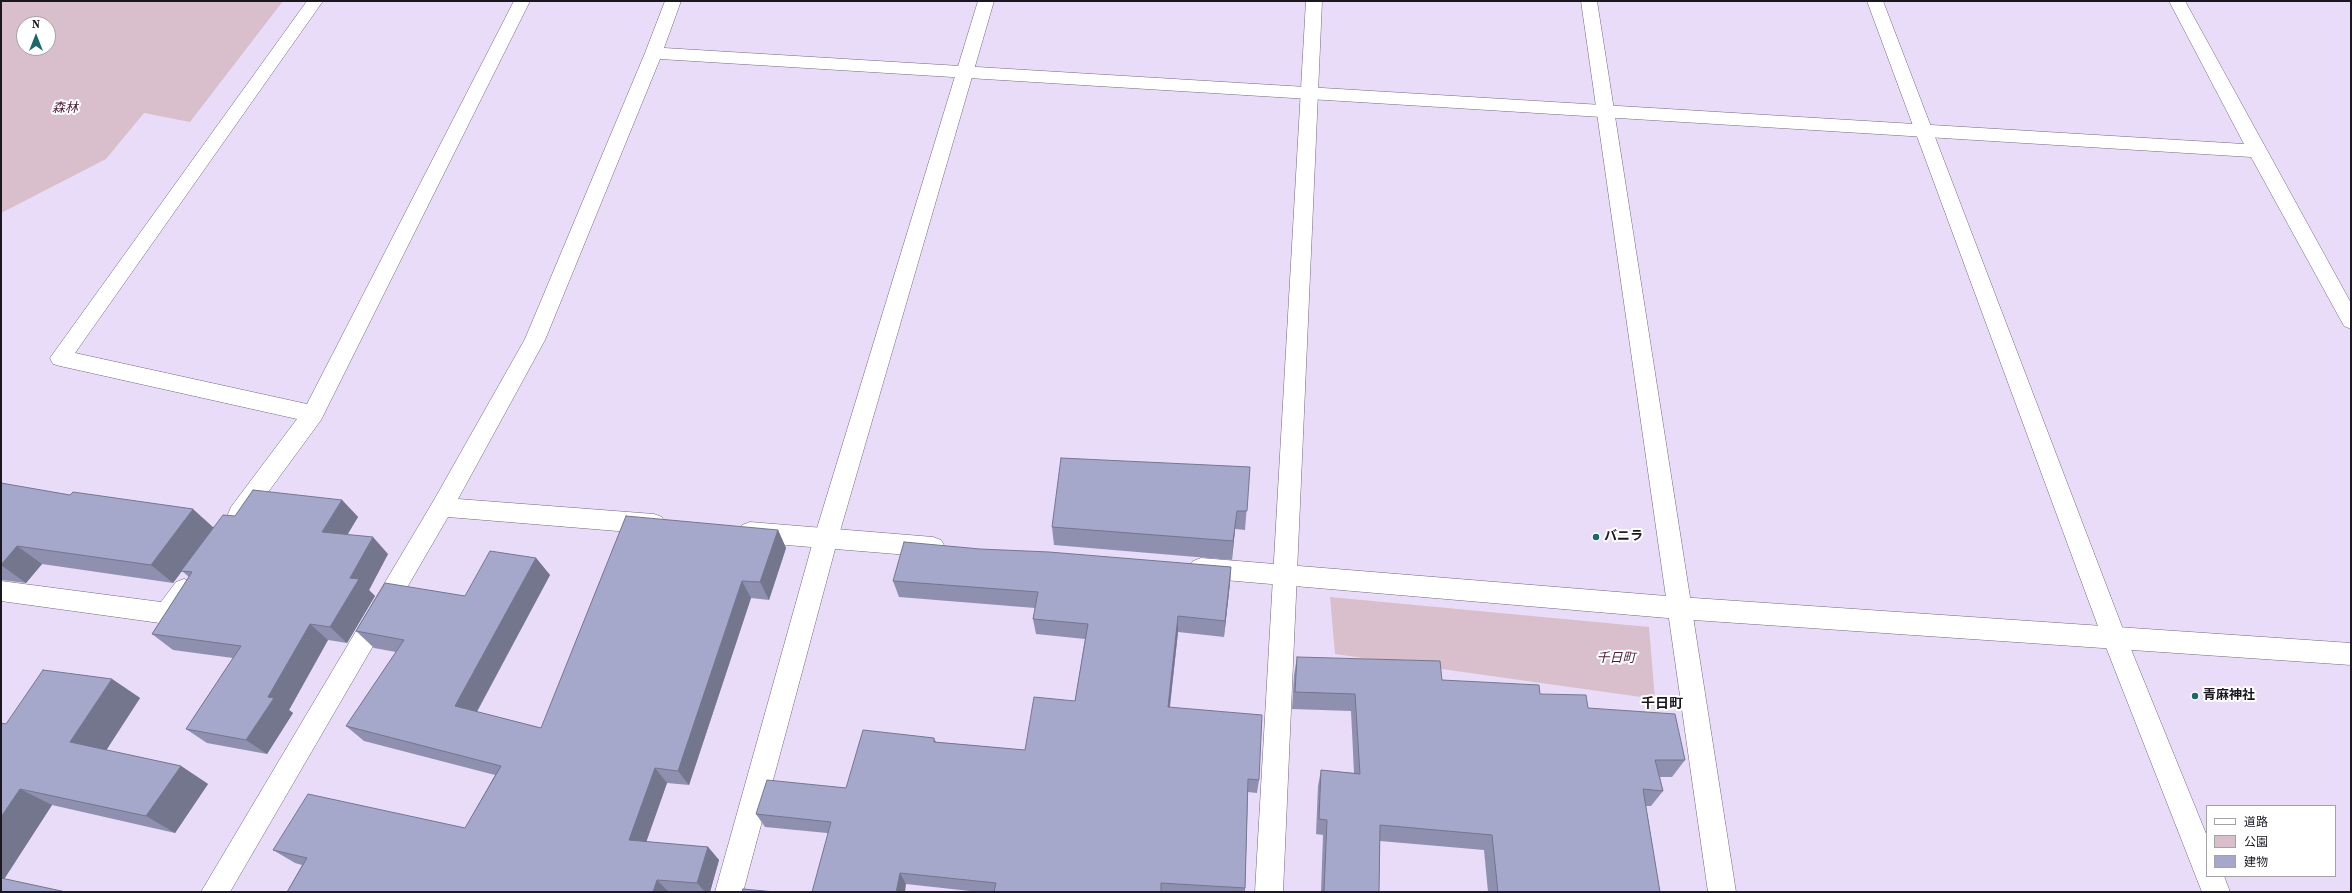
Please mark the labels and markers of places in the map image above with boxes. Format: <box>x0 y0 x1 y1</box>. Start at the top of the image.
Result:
place label: バニラ <box>1604 529 1643 545</box>
marker: バニラ <box>1591 532 1601 542</box>
place label: 青麻神社 <box>2203 688 2255 704</box>
marker: 青麻神社 <box>2190 691 2200 701</box>

